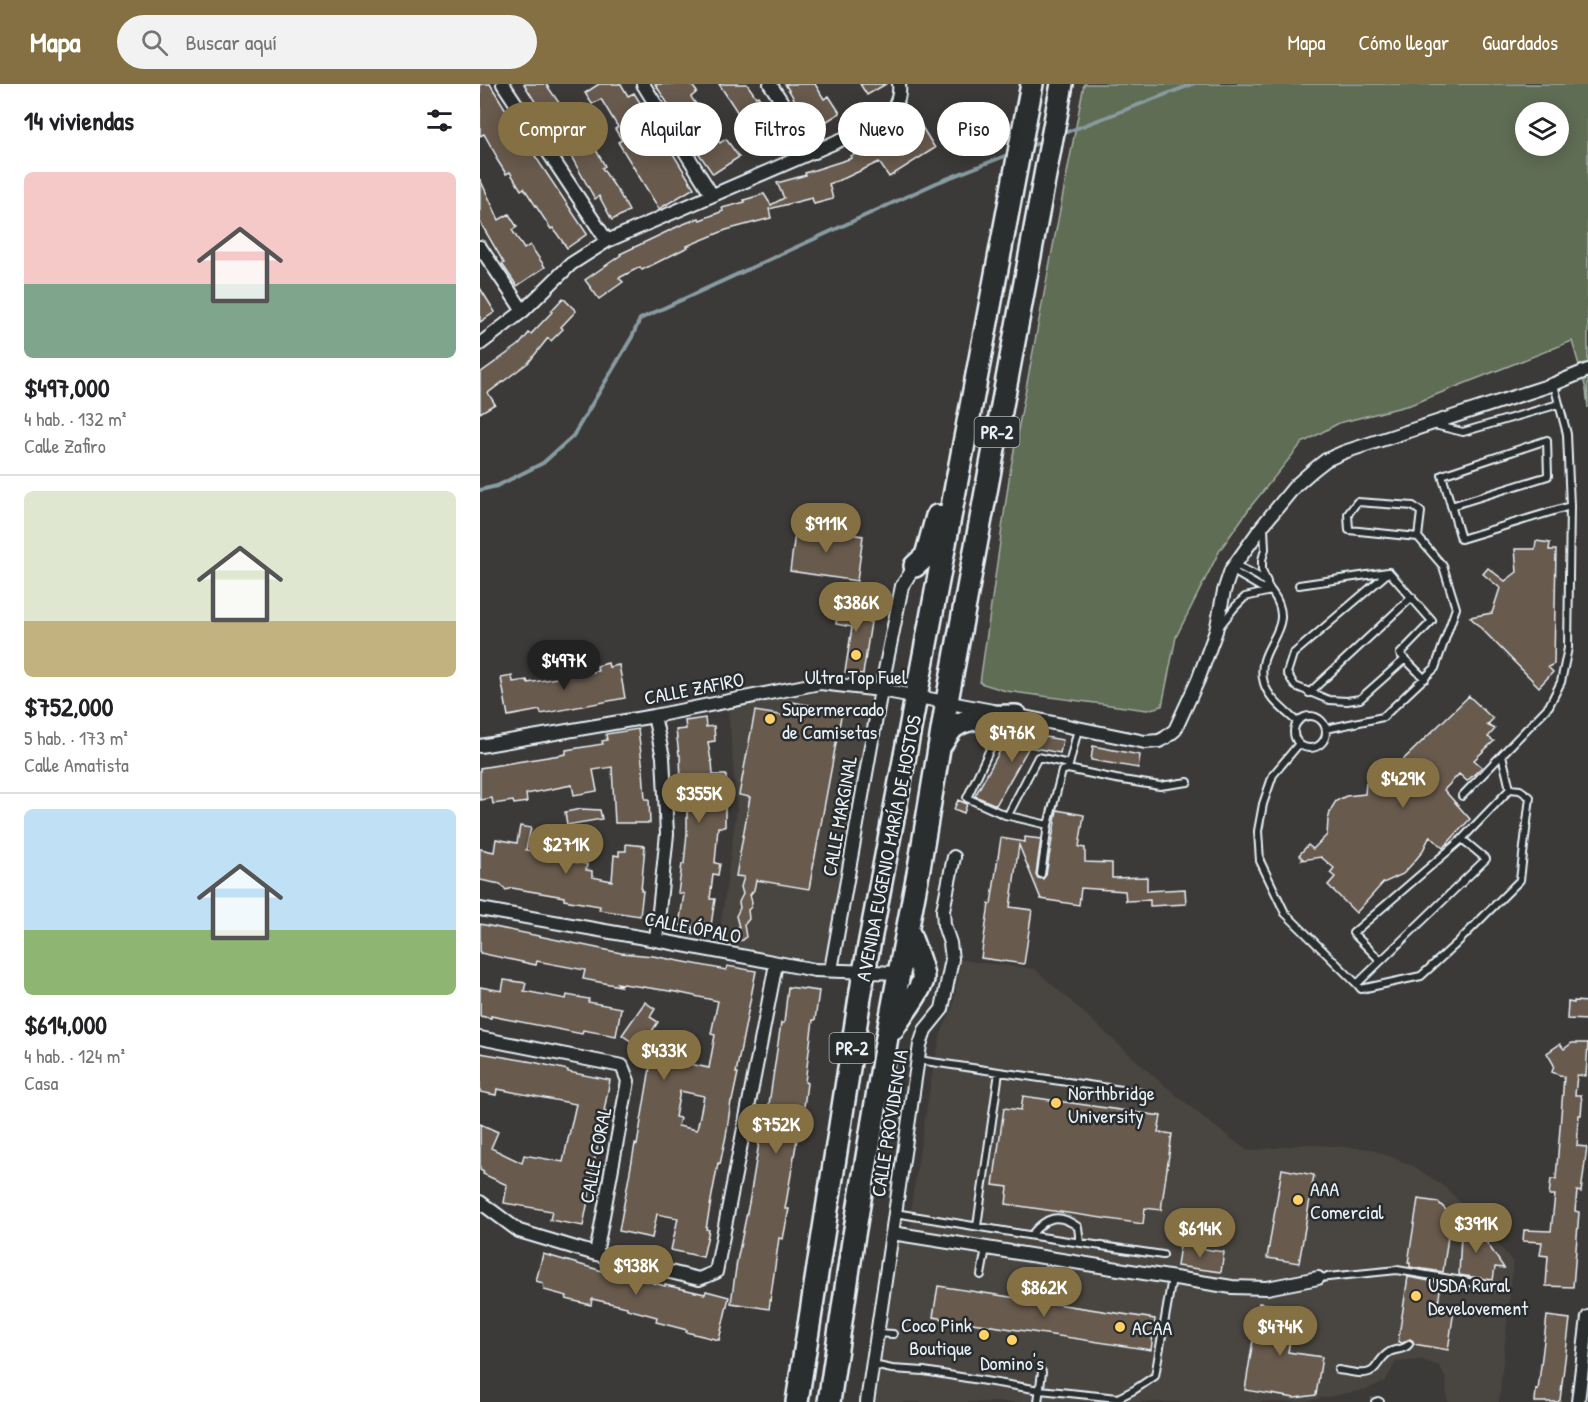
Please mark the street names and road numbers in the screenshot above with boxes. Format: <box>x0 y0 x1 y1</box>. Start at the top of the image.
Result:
road number: PR-2 <box>974 417 1020 447</box>
street label: CALLE ZAFIRO <box>642 665 746 711</box>
street label: AVENIDA EUGENIO MARÍA DE HOSTOS <box>849 713 927 983</box>
street label: CALLE MARGINAL <box>815 754 863 878</box>
street label: CALLE ÓPALO <box>642 904 744 950</box>
road number: PR-2 <box>830 1033 874 1063</box>
street label: CALLE PROVIDENCIA <box>864 1047 914 1199</box>
street label: CALLE CORAL <box>572 1105 618 1205</box>

